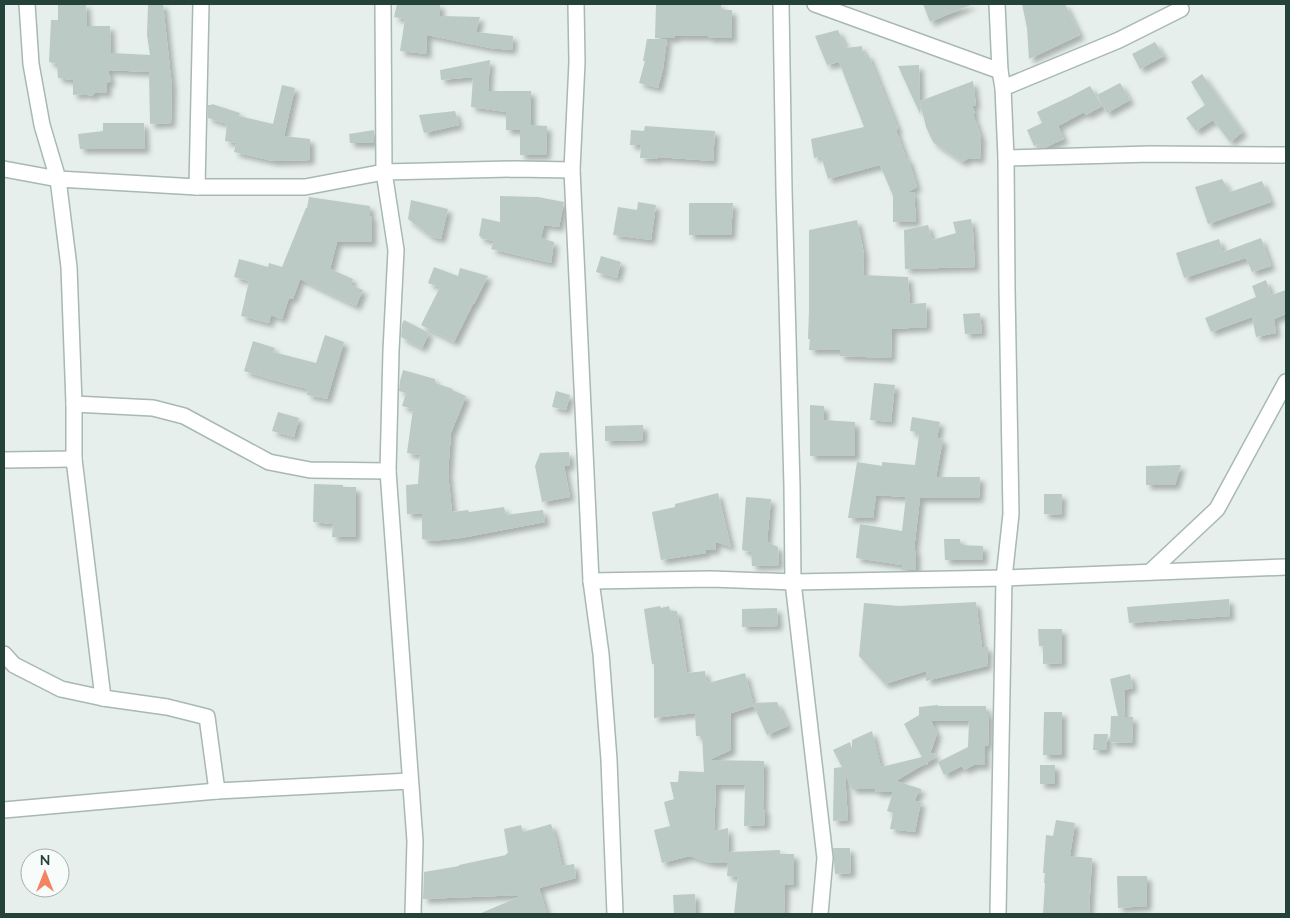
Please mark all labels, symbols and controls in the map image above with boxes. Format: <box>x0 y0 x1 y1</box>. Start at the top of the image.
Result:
north arrow <box>20 848 70 898</box>
text: N <box>40 851 50 869</box>

